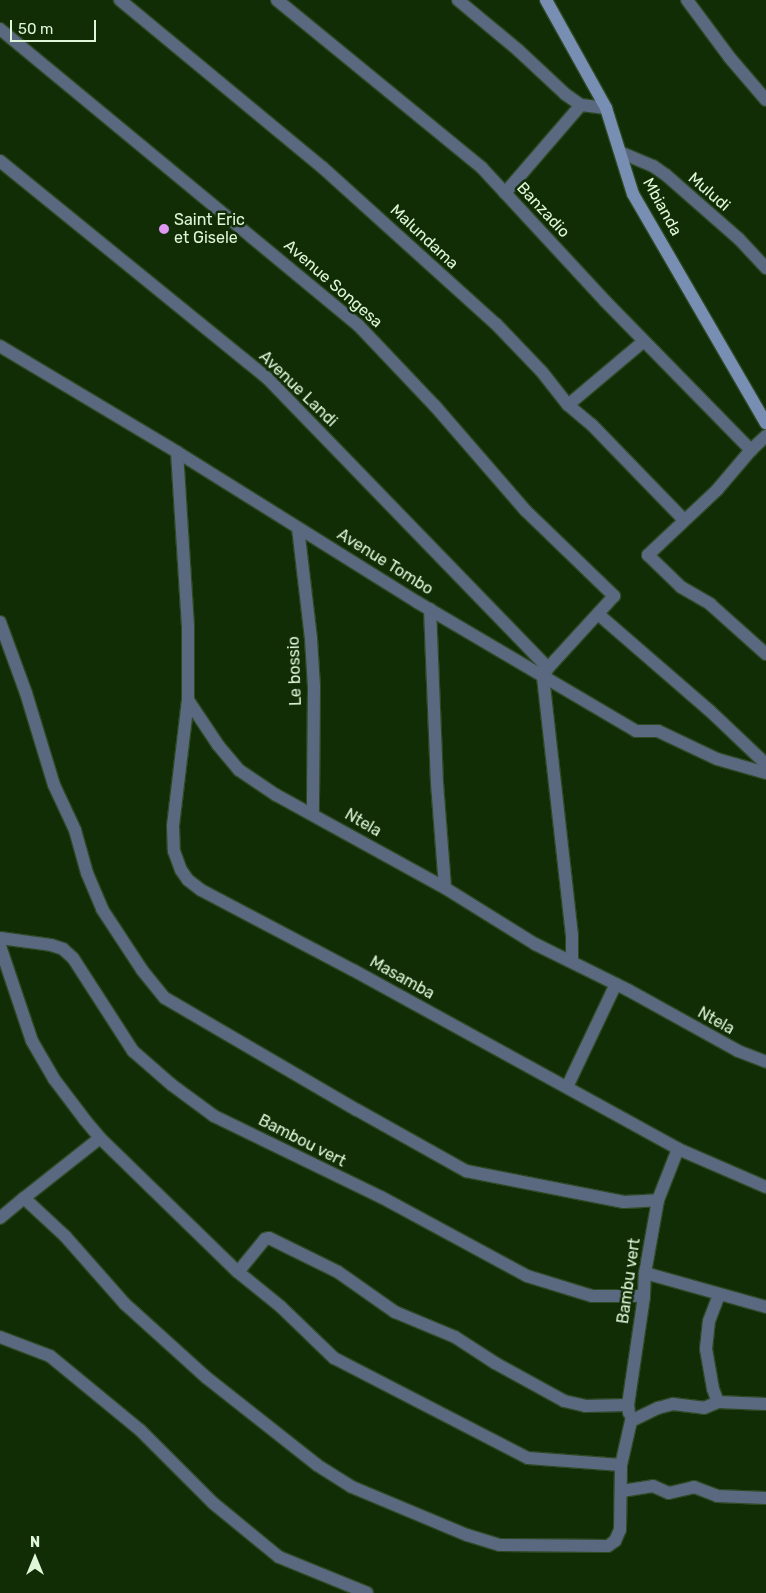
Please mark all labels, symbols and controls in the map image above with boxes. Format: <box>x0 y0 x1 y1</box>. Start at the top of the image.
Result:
scale bar <box>12 10 99 42</box>
text: 50 m <box>18 20 53 38</box>
street label: Muludi <box>684 169 734 215</box>
street label: Mbianda <box>638 175 686 239</box>
street label: Banzadio <box>513 178 573 242</box>
street label: Malundama <box>386 201 462 273</box>
place label: Saint Eric et Gisele <box>174 210 245 248</box>
marker: Saint Eric et Gisele <box>158 223 170 235</box>
street label: Avenue Songesa <box>280 236 386 332</box>
street label: Avenue Landi <box>255 347 341 431</box>
street label: Avenue Tombo <box>333 525 437 599</box>
street label: Le bossio <box>284 636 306 706</box>
street label: Ntela <box>341 805 385 841</box>
street label: Masamba <box>366 952 438 1004</box>
street label: Ntela <box>694 1003 738 1039</box>
street label: Bambou vert <box>255 1111 349 1171</box>
street label: Bambu vert <box>613 1237 645 1325</box>
north arrow <box>10 1533 60 1583</box>
text: N <box>30 1534 40 1551</box>

